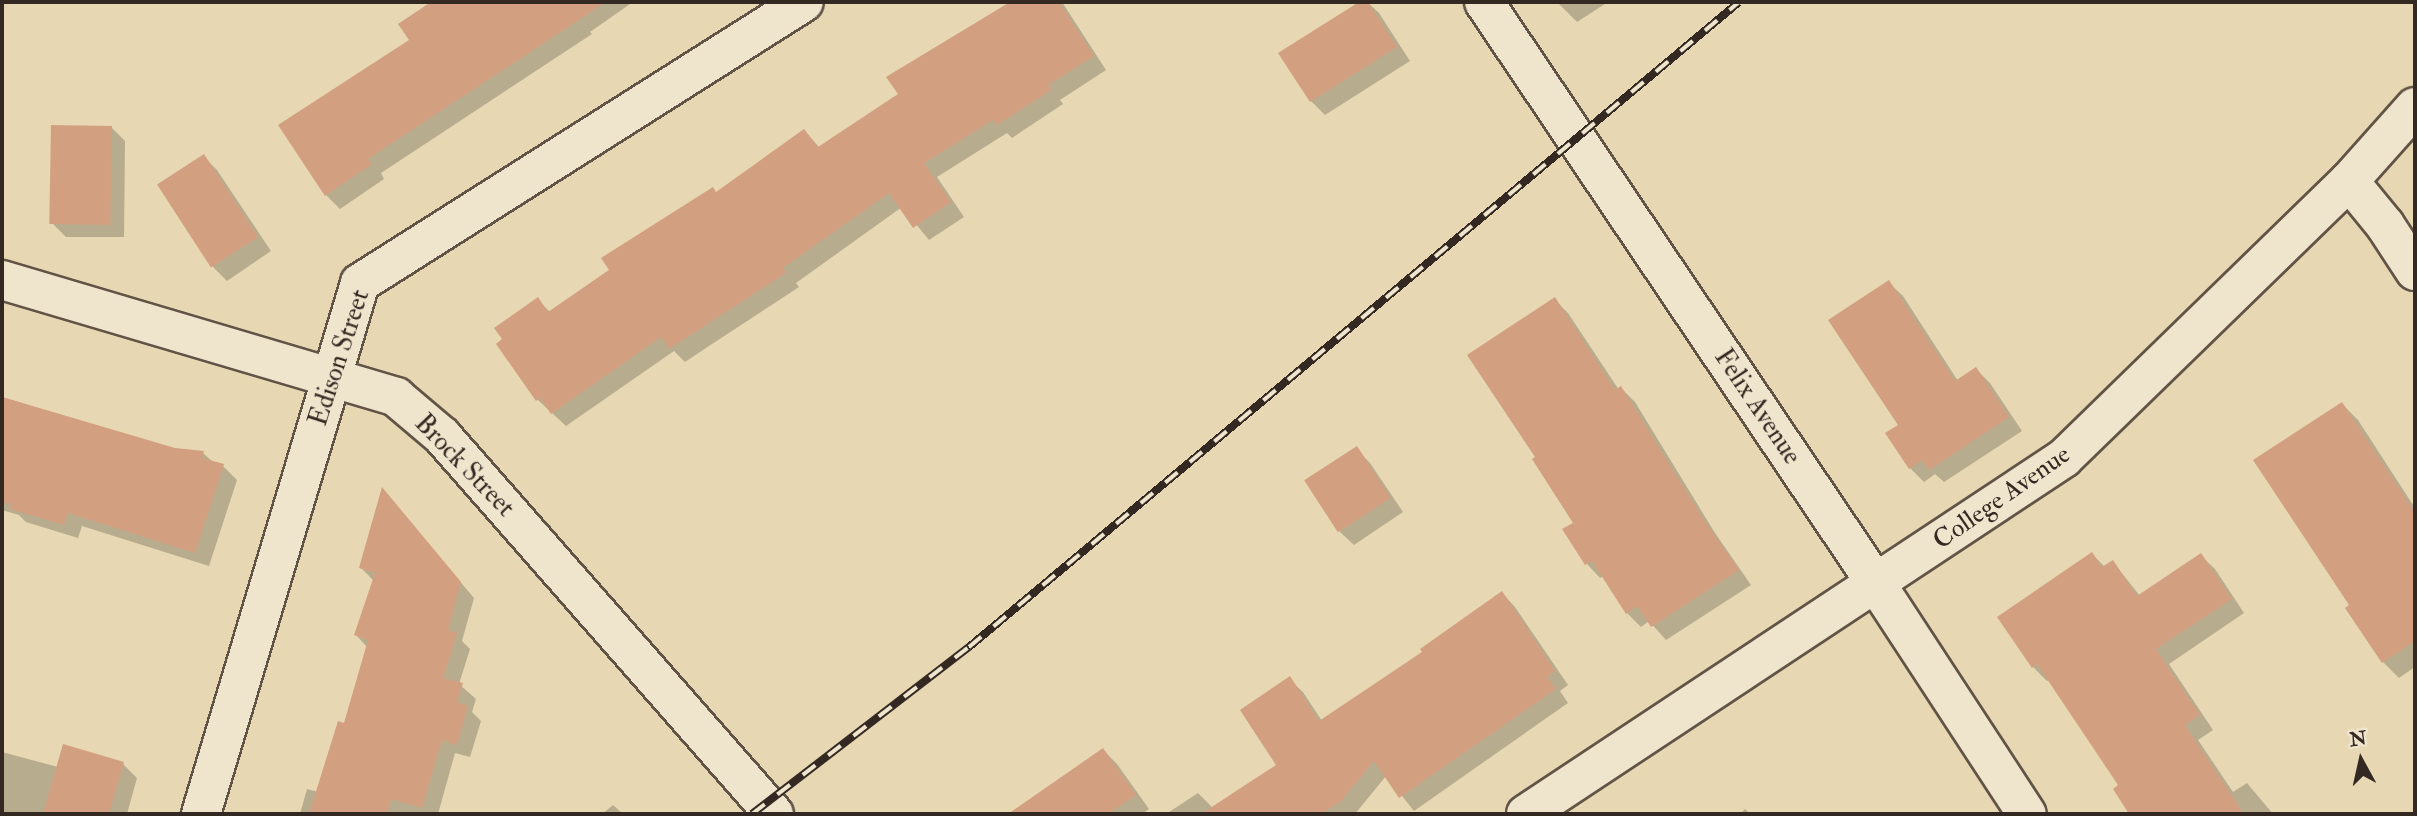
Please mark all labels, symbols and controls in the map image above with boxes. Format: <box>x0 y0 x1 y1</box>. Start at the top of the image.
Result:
street label: Edison Street <box>303 286 377 430</box>
street label: Felix Avenue <box>1707 343 1807 471</box>
street label: Brock Street <box>408 408 520 524</box>
street label: College Avenue <box>1928 439 2076 557</box>
north arrow <box>2326 725 2396 795</box>
text: N <box>2348 726 2368 752</box>

